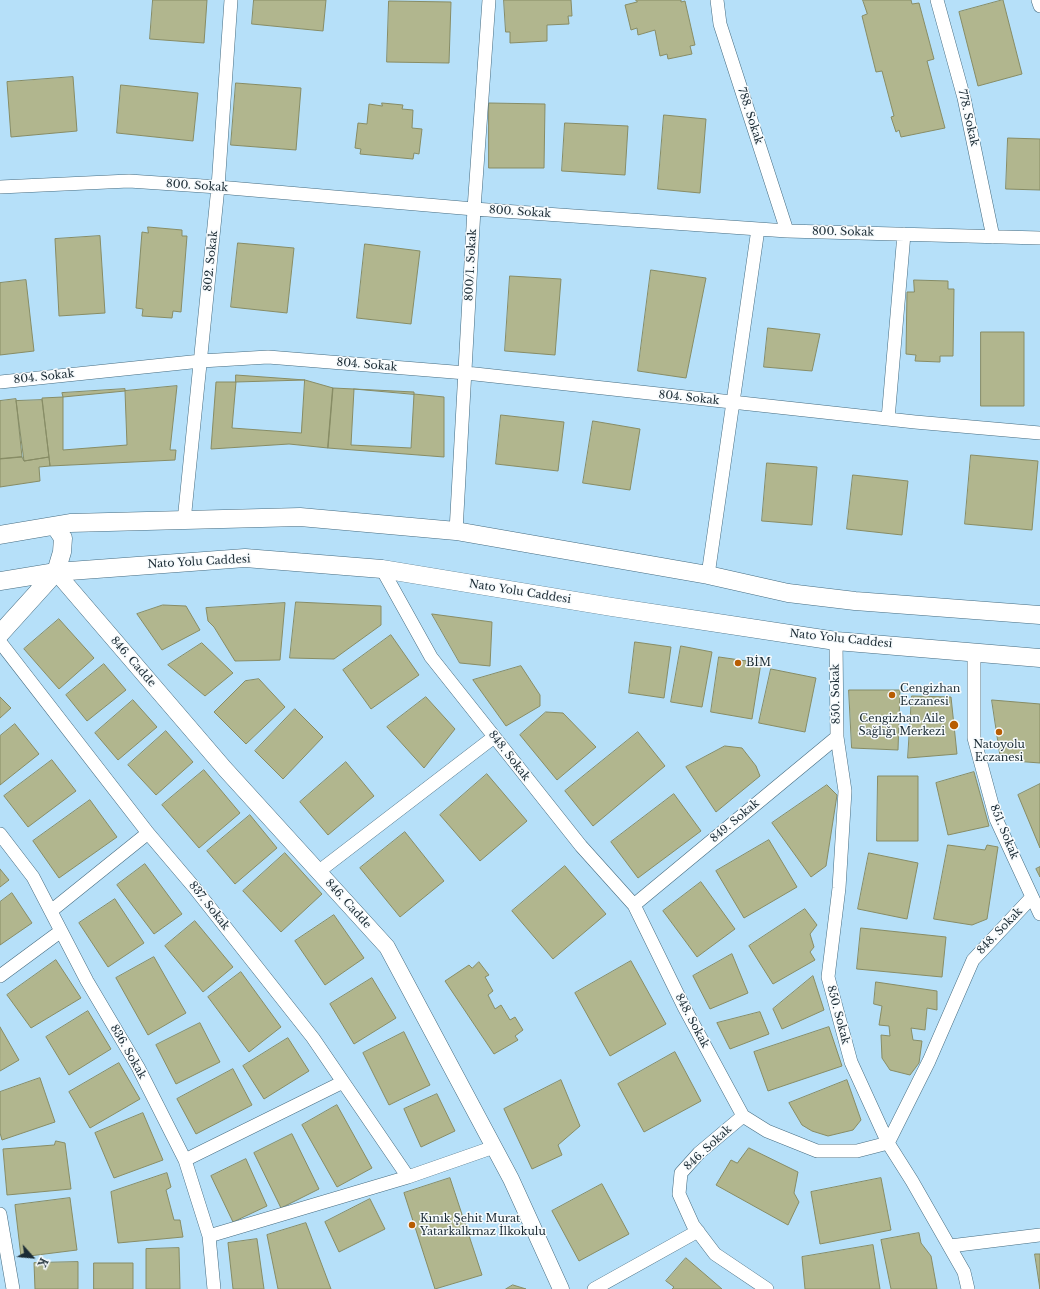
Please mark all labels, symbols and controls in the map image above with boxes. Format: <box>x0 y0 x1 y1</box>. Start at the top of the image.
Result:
street label: 788. Sokak <box>735 86 765 146</box>
street label: 778. Sokak <box>955 88 981 148</box>
street label: 800. Sokak <box>166 177 228 195</box>
street label: 800. Sokak <box>489 203 551 221</box>
street label: 800. Sokak <box>812 225 874 239</box>
street label: 800/1. Sokak <box>463 229 479 301</box>
street label: 802. Sokak <box>201 230 221 292</box>
street label: 804. Sokak <box>336 356 398 374</box>
street label: 804. Sokak <box>13 367 75 387</box>
street label: 804. Sokak <box>658 388 720 408</box>
street label: Nato Yolu Caddesi <box>147 553 251 571</box>
street label: Nato Yolu Caddesi <box>468 577 572 607</box>
street label: Nato Yolu Caddesi <box>789 627 893 651</box>
street label: 846. Cadde <box>108 634 158 690</box>
place label: BİM <box>746 656 771 670</box>
marker: BİM <box>733 658 743 668</box>
street label: 850. Sokak <box>829 664 843 724</box>
place label: Cengizhan Eczanesi <box>900 682 960 708</box>
marker: Cengizhan Eczanesi <box>887 690 897 700</box>
place label: Cengizhan Aile Sağlığı Merkezi <box>859 712 945 738</box>
marker: Cengizhan Aile Sağlığı Merkezi <box>948 719 960 731</box>
marker: Natoyolu Eczanesi <box>994 727 1004 737</box>
street label: 848. Sokak <box>485 728 533 784</box>
place label: Natoyolu Eczanesi <box>973 738 1025 764</box>
street label: 849. Sokak <box>708 797 762 845</box>
street label: 851. Sokak <box>987 803 1021 861</box>
street label: 846. Cadde <box>322 876 374 932</box>
street label: 837. Sokak <box>186 879 232 933</box>
street label: 848. Sokak <box>974 905 1026 957</box>
street label: 850. Sokak <box>824 984 852 1046</box>
street label: 848. Sokak <box>672 992 712 1050</box>
street label: 836. Sokak <box>107 1022 149 1082</box>
street label: 846. Sokak <box>681 1123 735 1173</box>
place label: Kınık Şehit Murat Yatarkalkmaz İlkokulu <box>420 1212 546 1238</box>
marker: Kınık Şehit Murat Yatarkalkmaz İlkokulu <box>407 1220 417 1230</box>
north arrow <box>12 1237 52 1277</box>
text: K <box>34 1255 51 1270</box>

